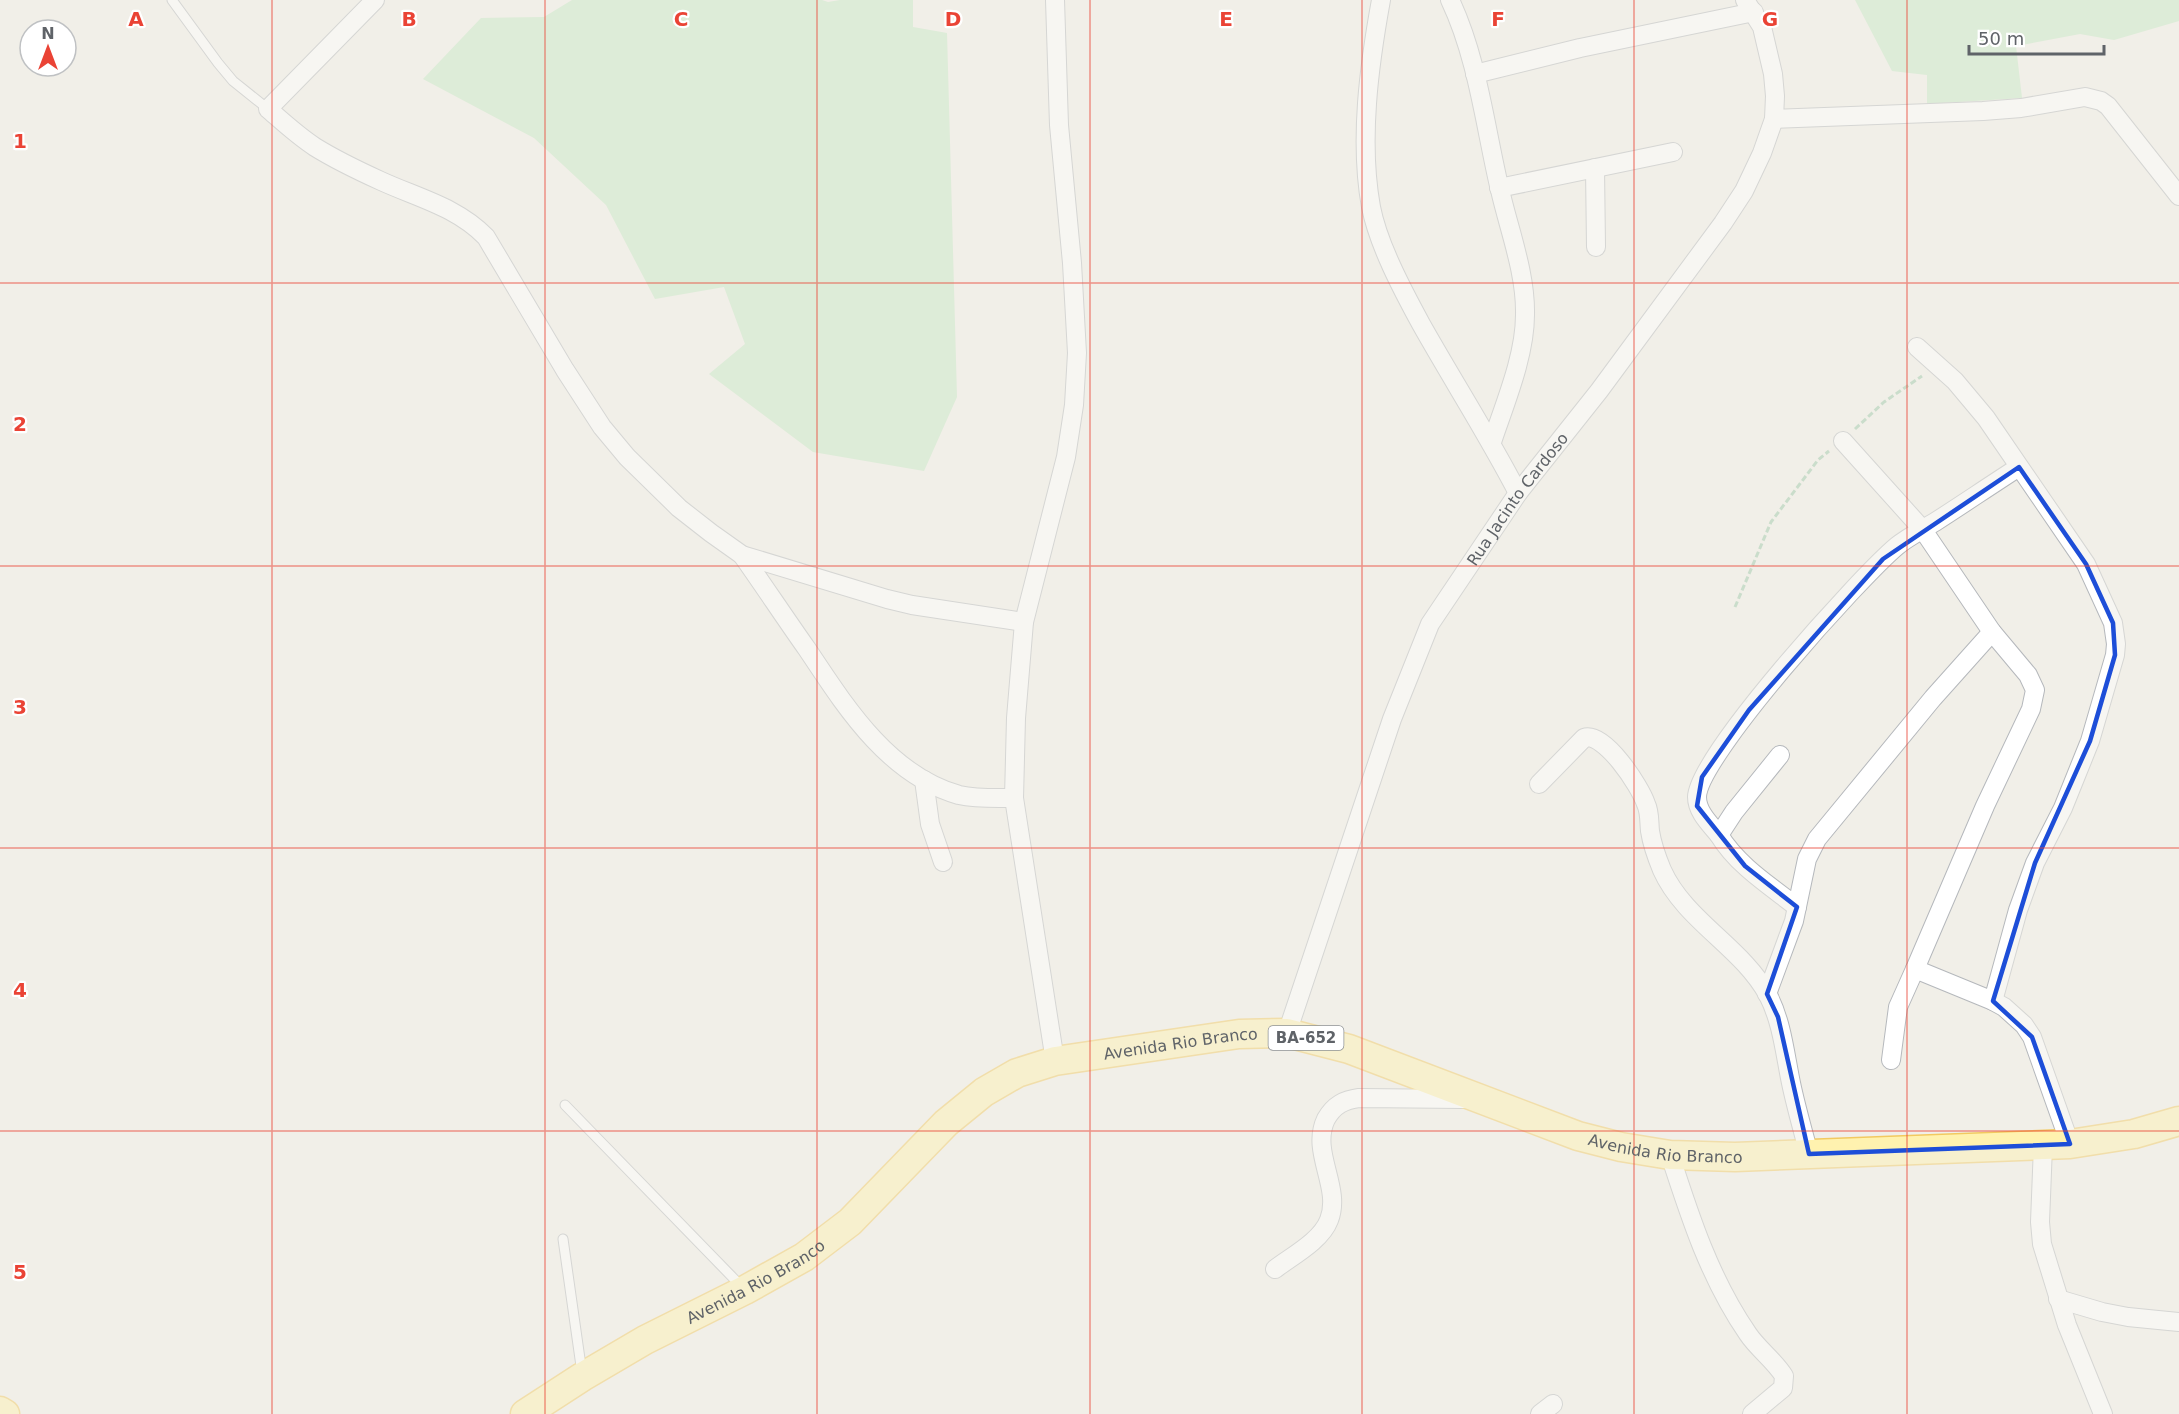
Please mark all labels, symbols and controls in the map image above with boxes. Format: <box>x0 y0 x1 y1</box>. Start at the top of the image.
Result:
text: A <box>128 7 144 31</box>
text: B <box>401 7 417 31</box>
text: C <box>674 7 688 31</box>
text: D <box>945 7 961 31</box>
text: E <box>1219 7 1233 31</box>
text: F <box>1491 7 1505 31</box>
text: G <box>1762 7 1778 31</box>
north arrow <box>18 18 78 78</box>
scale bar <box>1969 18 2104 56</box>
text: N <box>41 24 55 43</box>
text: 50 m <box>1978 28 2024 49</box>
text: 1 <box>13 129 27 153</box>
text: 2 <box>13 412 27 436</box>
street label: Rua Jacinto Cardoso <box>1463 429 1572 569</box>
text: 3 <box>13 695 27 719</box>
text: 4 <box>13 978 27 1002</box>
street label: Avenida Rio Branco <box>1102 1025 1258 1064</box>
road number: BA-652 <box>1268 1026 1344 1050</box>
street label: Avenida Rio Branco <box>1586 1130 1743 1167</box>
street label: Avenida Rio Branco <box>683 1236 829 1328</box>
text: 5 <box>13 1260 27 1284</box>

